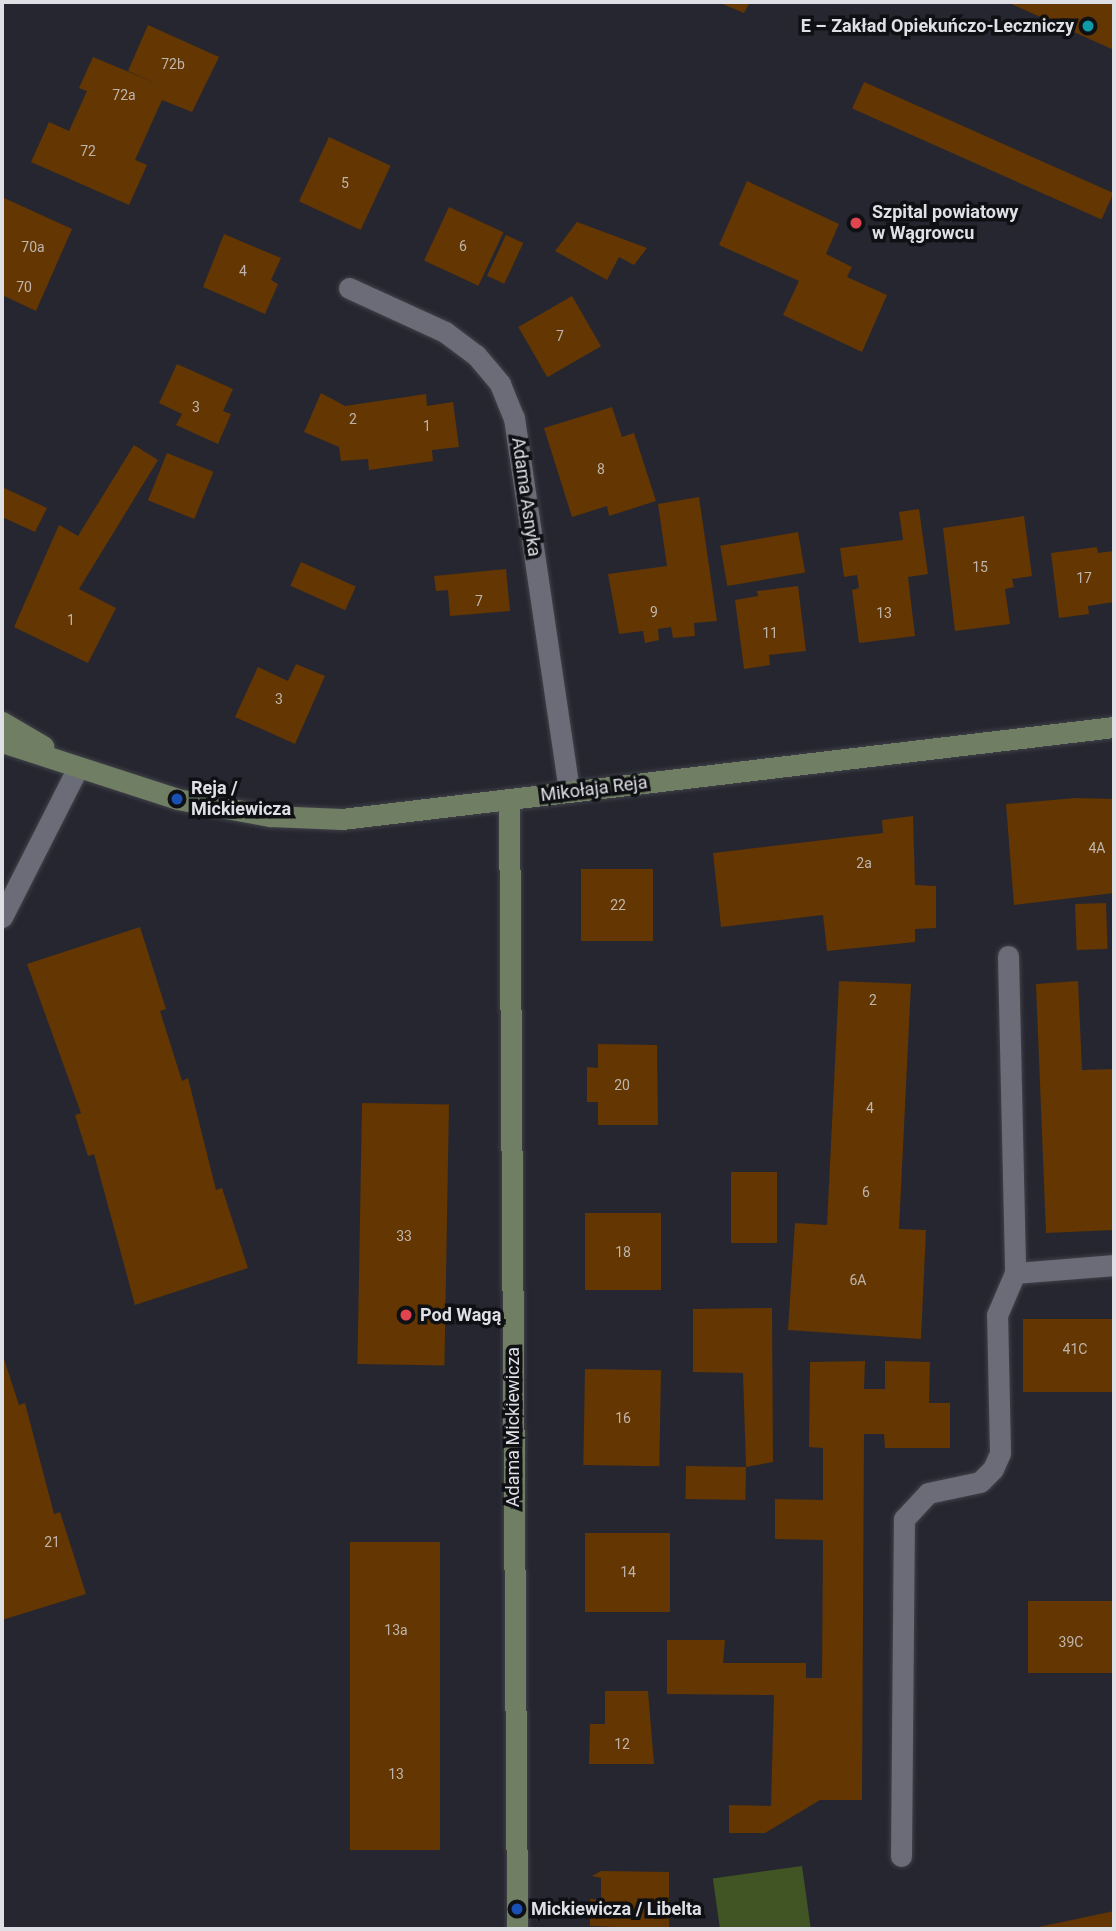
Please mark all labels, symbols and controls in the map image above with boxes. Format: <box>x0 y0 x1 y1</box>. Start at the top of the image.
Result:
place label: E – Zakład Opiekuńczo-Leczniczy <box>801 15 1074 37</box>
marker: E – Zakład Opiekuńczo-Leczniczy <box>1080 18 1096 34</box>
house number: 72b <box>161 56 185 72</box>
house number: 72a <box>112 87 136 103</box>
house number: 72 <box>80 143 96 159</box>
house number: 5 <box>341 175 349 191</box>
place label: Szpital powiatowy w Wągrowcu <box>872 202 1018 244</box>
marker: Szpital powiatowy w Wągrowcu <box>846 213 866 233</box>
house number: 6 <box>459 238 467 254</box>
house number: 70a <box>21 239 45 255</box>
house number: 4 <box>239 263 247 279</box>
house number: 70 <box>16 279 32 295</box>
house number: 7 <box>556 328 564 344</box>
house number: 3 <box>192 399 200 415</box>
house number: 2 <box>349 411 357 427</box>
house number: 1 <box>423 418 431 434</box>
street label: Adama Asnyka <box>507 436 545 558</box>
house number: 8 <box>597 461 605 477</box>
house number: 15 <box>972 559 988 575</box>
house number: 17 <box>1076 570 1092 586</box>
house number: 7 <box>475 593 483 609</box>
house number: 9 <box>650 604 658 620</box>
house number: 13 <box>876 605 892 621</box>
house number: 1 <box>67 612 75 628</box>
house number: 11 <box>762 625 778 641</box>
house number: 3 <box>275 691 283 707</box>
street label: Mikołaja Reja <box>539 772 649 806</box>
place label: Reja / Mickiewicza <box>191 778 291 820</box>
marker: Reja / Mickiewicza <box>169 791 185 807</box>
house number: 4A <box>1088 840 1106 856</box>
house number: 2a <box>856 855 872 871</box>
house number: 22 <box>610 897 626 913</box>
house number: 2 <box>869 992 877 1008</box>
house number: 20 <box>614 1077 630 1093</box>
house number: 4 <box>866 1100 874 1116</box>
house number: 6 <box>862 1184 870 1200</box>
house number: 33 <box>396 1228 412 1244</box>
house number: 18 <box>615 1244 631 1260</box>
house number: 6A <box>849 1272 867 1288</box>
place label: Pod Wagą <box>420 1304 501 1326</box>
marker: Pod Wagą <box>398 1307 414 1323</box>
house number: 41C <box>1063 1341 1087 1357</box>
street label: Adama Mickiewicza <box>502 1347 524 1507</box>
house number: 16 <box>615 1410 631 1426</box>
house number: 21 <box>44 1534 60 1550</box>
house number: 14 <box>620 1564 636 1580</box>
house number: 13a <box>384 1622 408 1638</box>
house number: 39C <box>1059 1634 1083 1650</box>
house number: 12 <box>614 1736 630 1752</box>
house number: 13 <box>388 1766 404 1782</box>
place label: Mickiewicza / Libelta <box>531 1898 702 1920</box>
marker: Mickiewicza / Libelta <box>509 1901 525 1917</box>

